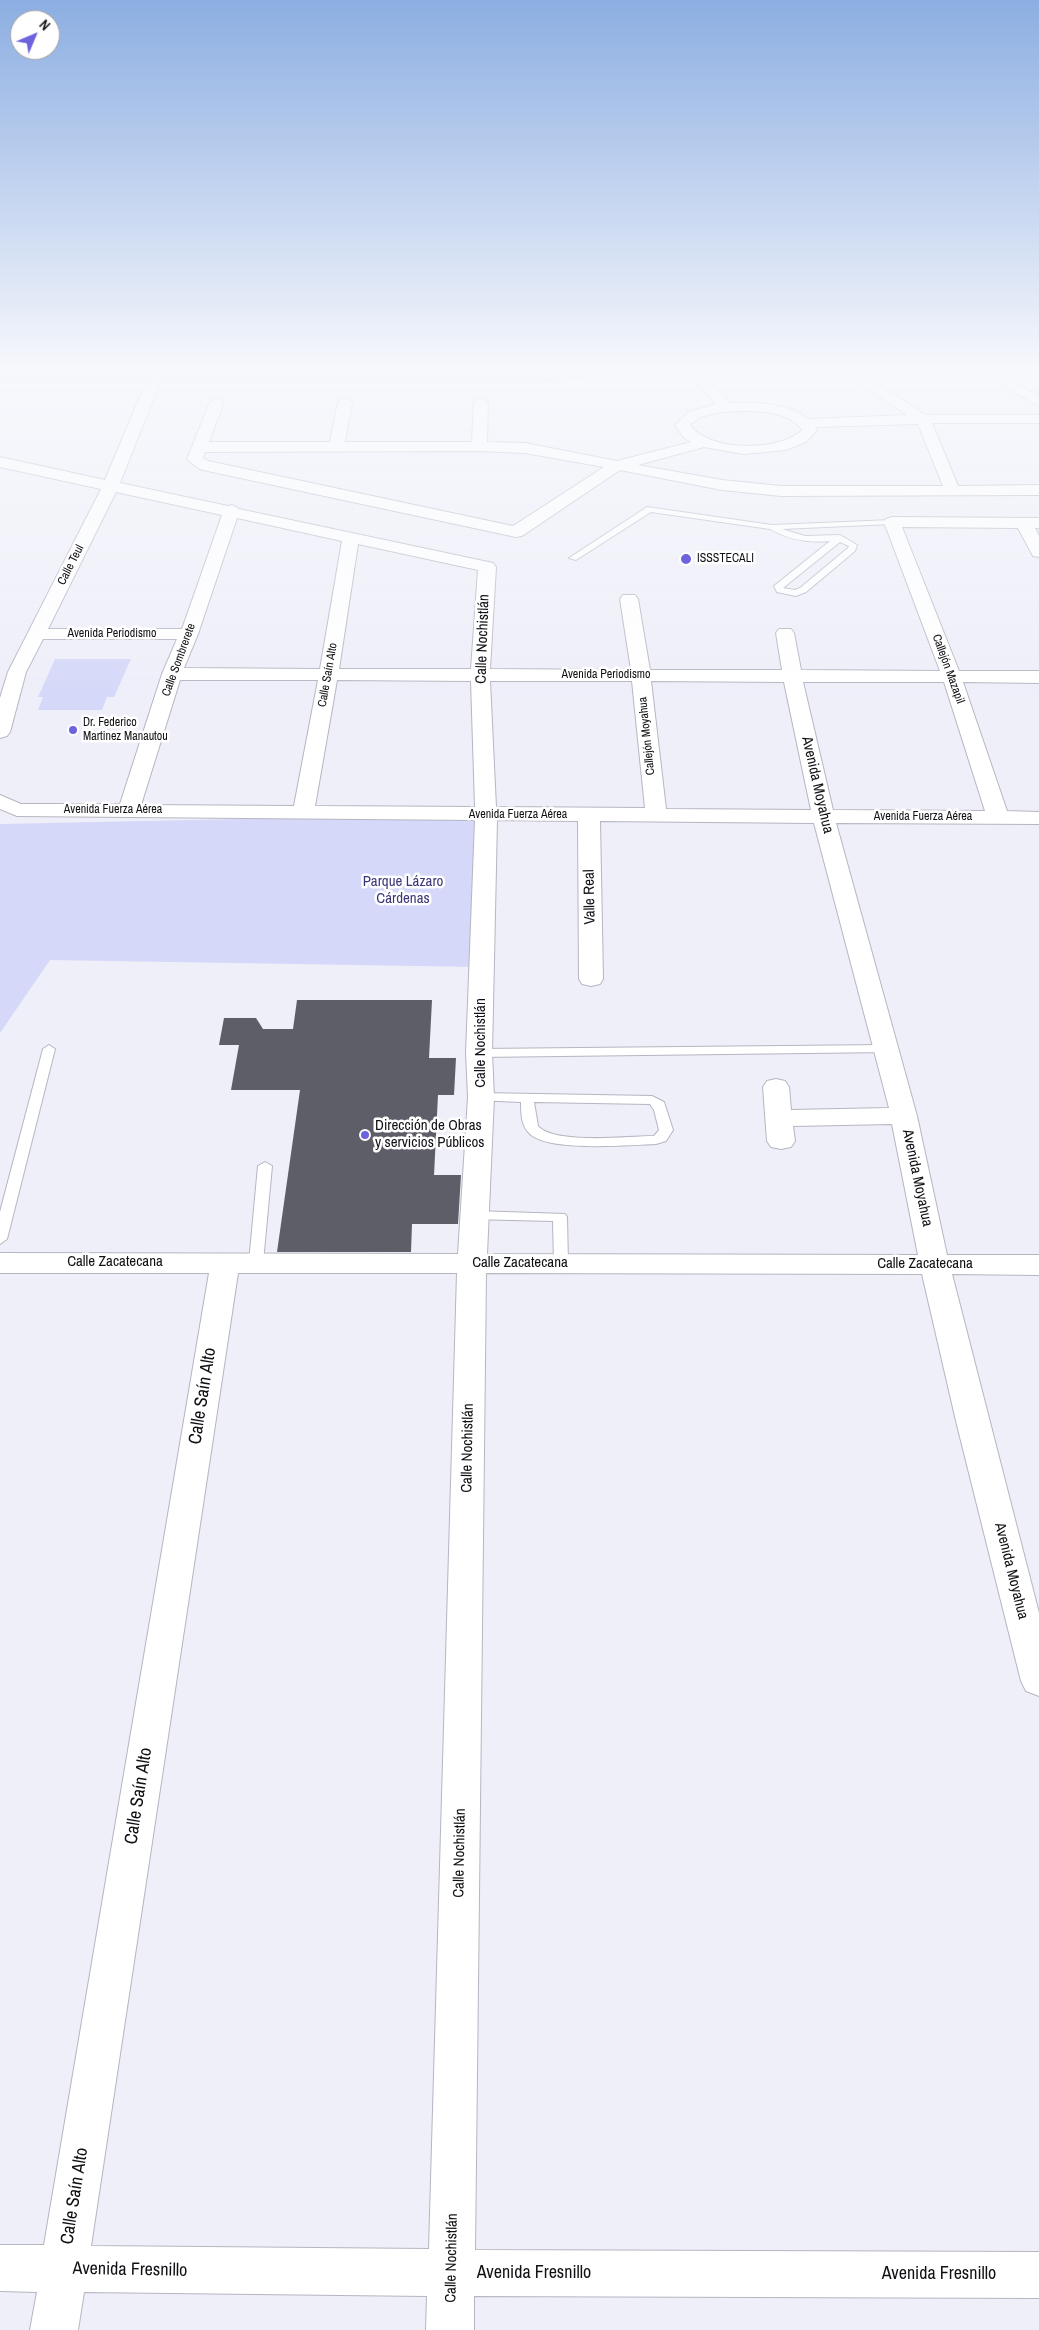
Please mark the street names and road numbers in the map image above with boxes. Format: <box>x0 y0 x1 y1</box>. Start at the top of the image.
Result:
street label: Calle Teul <box>55 542 87 588</box>
street label: Calle Nochistlán <box>472 594 494 684</box>
street label: Calle Sombrerete <box>159 622 199 698</box>
street label: Avenida Periodismo <box>68 627 156 641</box>
street label: Callejón Mazapil <box>929 632 967 706</box>
street label: Calle Saín Alto <box>315 642 341 708</box>
street label: Avenida Periodismo <box>562 668 650 682</box>
street label: Callejón Moyahua <box>636 696 658 776</box>
street label: Avenida Moyahua <box>797 735 837 835</box>
street label: Avenida Fuerza Aérea <box>64 803 162 817</box>
street label: Avenida Fuerza Aérea <box>469 808 567 822</box>
street label: Avenida Fuerza Aérea <box>874 810 972 824</box>
street label: Valle Real <box>581 869 599 925</box>
street label: Calle Nochistlán <box>472 998 490 1088</box>
street label: Avenida Moyahua <box>898 1128 936 1228</box>
street label: Calle Zacatecana <box>67 1253 163 1271</box>
street label: Calle Zacatecana <box>472 1254 568 1272</box>
street label: Calle Zacatecana <box>877 1255 973 1273</box>
street label: Calle Saín Alto <box>185 1346 221 1446</box>
street label: Calle Nochistlán <box>458 1403 478 1493</box>
street label: Avenida Moyahua <box>990 1521 1032 1621</box>
street label: Calle Saín Alto <box>121 1746 157 1846</box>
street label: Calle Nochistlán <box>450 1808 470 1898</box>
street label: Calle Saín Alto <box>57 2146 93 2246</box>
street label: Calle Nochistlán <box>442 2213 462 2303</box>
street label: Avenida Fresnillo <box>73 2258 187 2282</box>
street label: Avenida Fresnillo <box>477 2262 591 2284</box>
street label: Avenida Fresnillo <box>882 2263 996 2285</box>

